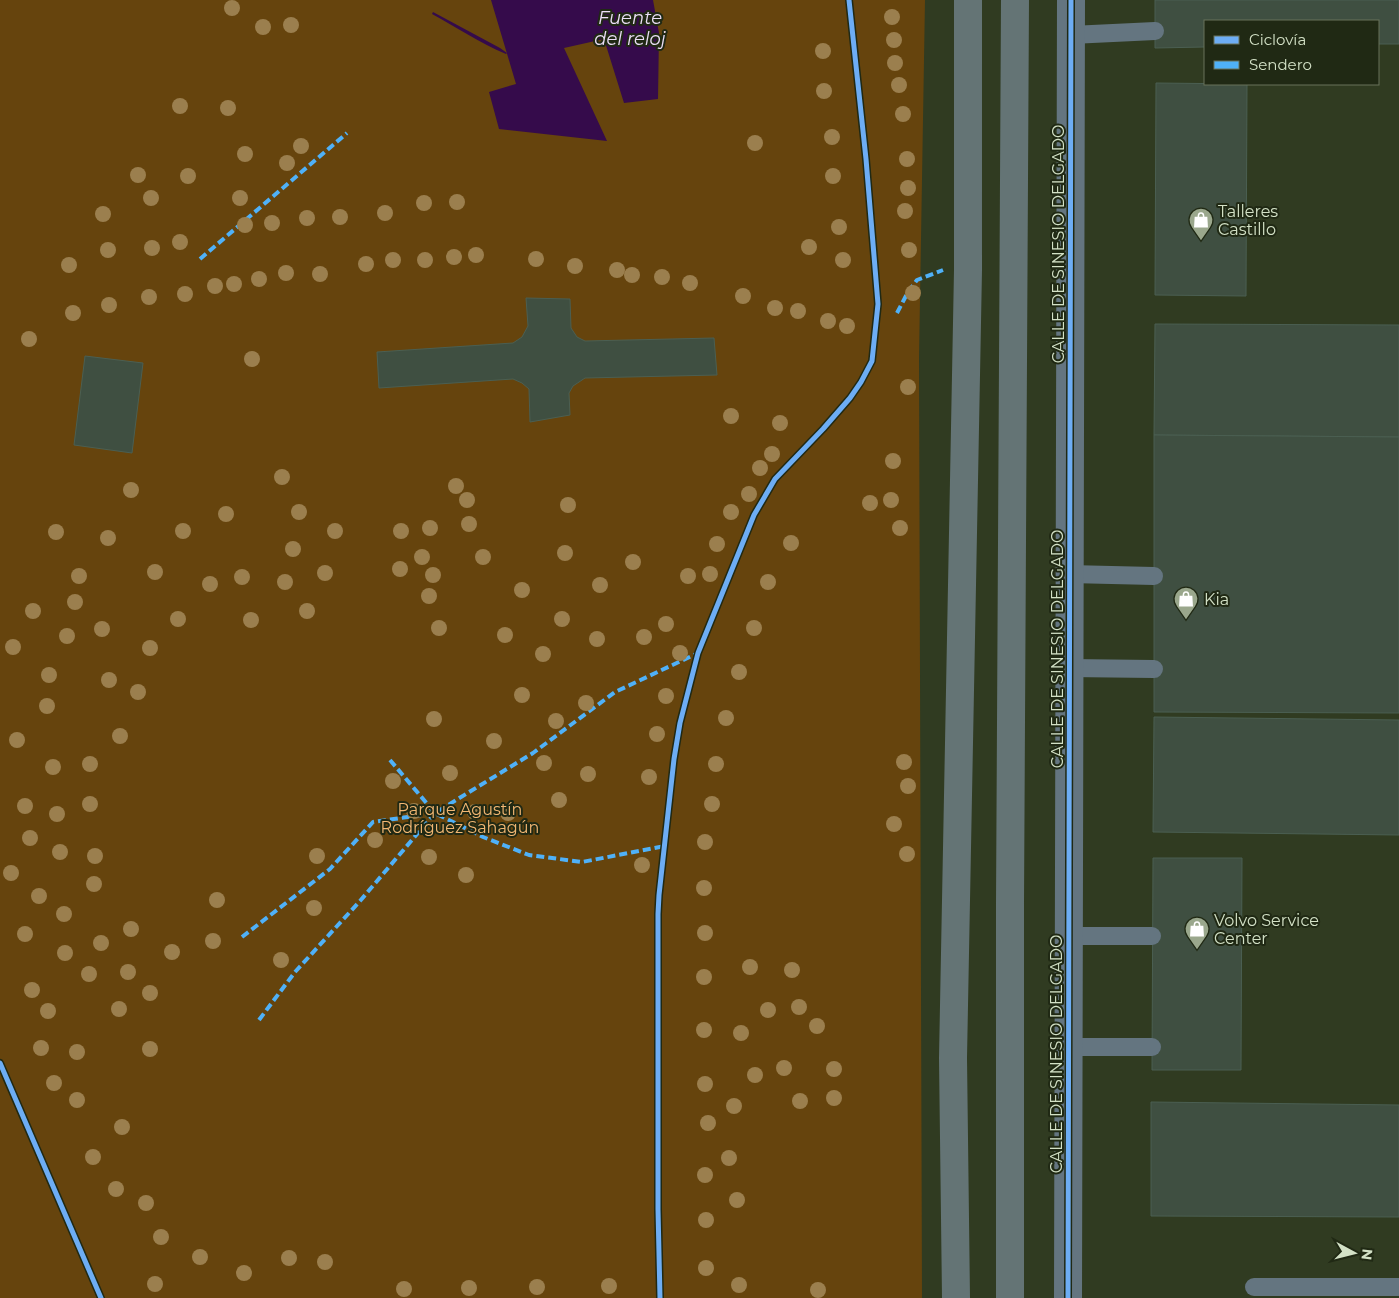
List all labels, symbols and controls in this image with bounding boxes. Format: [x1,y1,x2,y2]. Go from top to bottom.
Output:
water label: Fuente del reloj [594,7,666,50]
legend [1204,20,1379,85]
text: Ciclovía [1249,30,1306,49]
text: Sendero [1249,55,1312,74]
street label: CALLE DE SINESIO DELGADO [1049,125,1068,363]
place label: Talleres Castillo [1218,202,1278,239]
shop icon: Talleres Castillo [1188,207,1214,241]
street label: CALLE DE SINESIO DELGADO [1048,530,1067,768]
shop icon: Kia [1173,586,1199,620]
place label: Kia [1204,590,1229,609]
park label: Parque Agustín Rodríguez Sahagún [381,800,539,837]
place label: Volvo Service Center [1214,911,1319,948]
shop icon: Volvo Service Center [1184,916,1210,950]
street label: CALLE DE SINESIO DELGADO [1047,935,1066,1173]
north arrow [1329,1228,1379,1278]
text: N [1357,1248,1377,1261]

